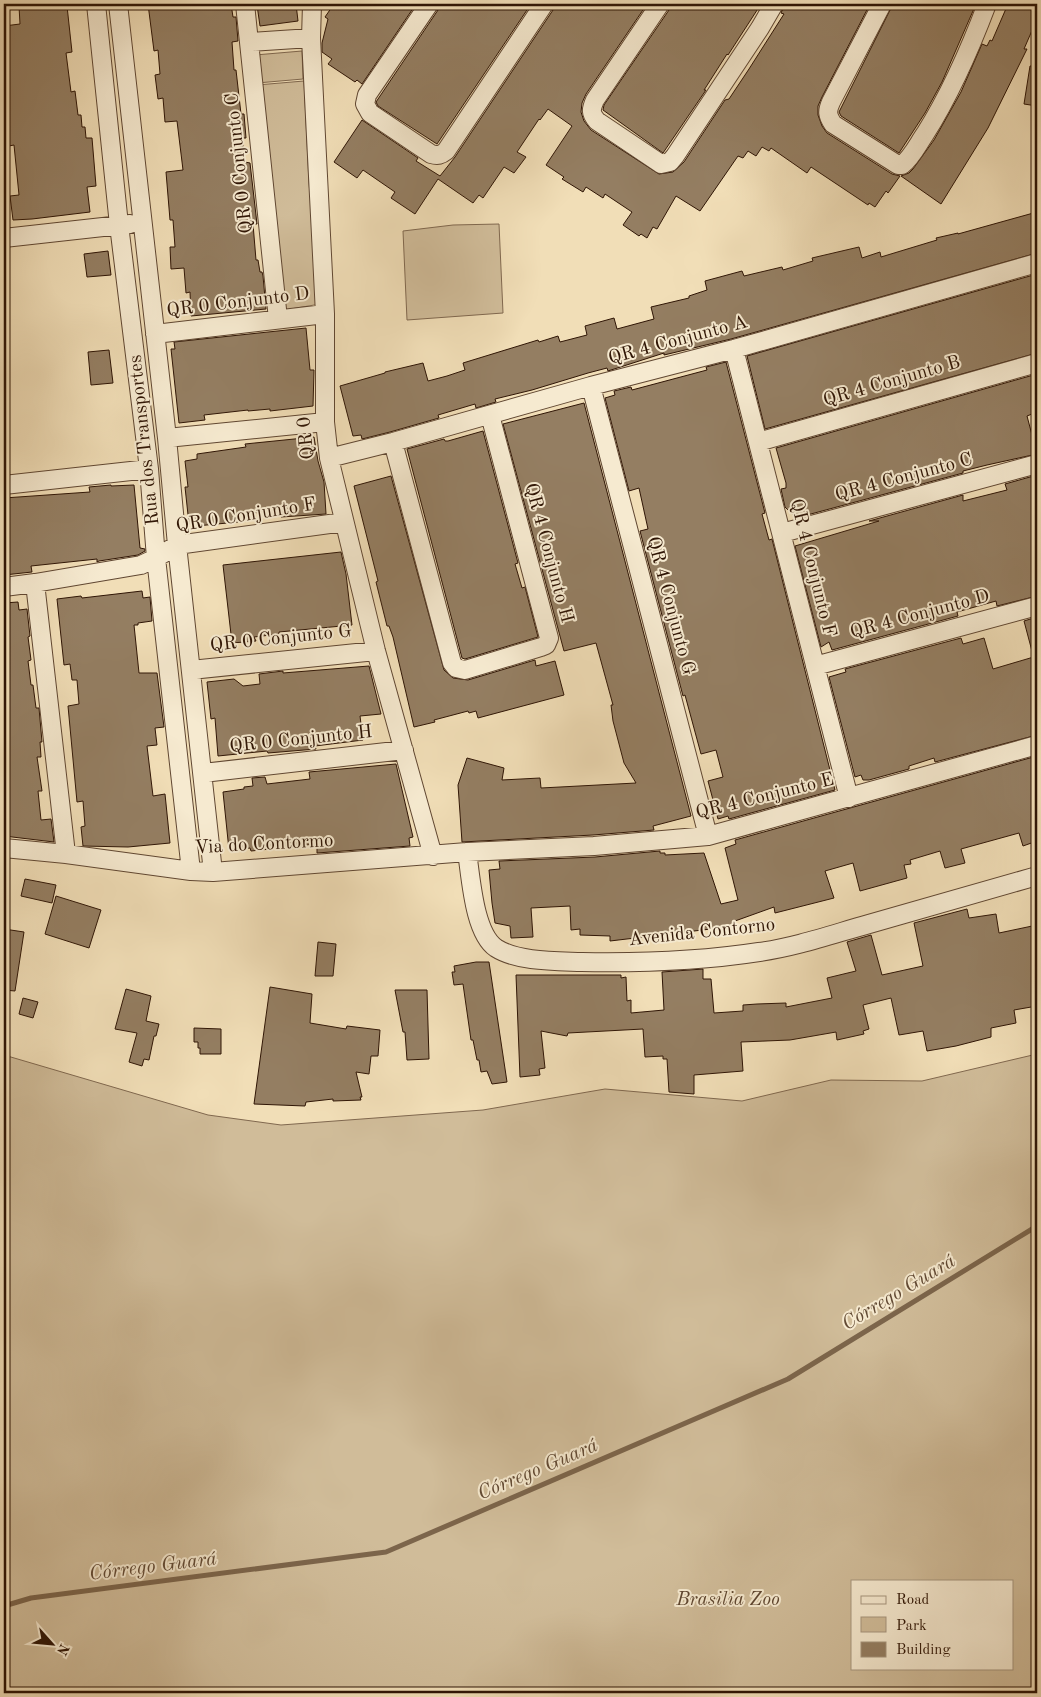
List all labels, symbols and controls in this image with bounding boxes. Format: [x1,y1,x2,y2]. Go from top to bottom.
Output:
street label: QR 0 Conjunto C [223,92,257,234]
street label: QR 0 Conjunto D [166,285,310,321]
street label: QR 4 Conjunto A [606,313,750,369]
street label: QR 4 Conjunto B [821,353,963,411]
street label: Rua dos Transportes [127,354,163,526]
street label: QR 0 [295,416,319,460]
street label: QR 4 Conjunto C [833,451,975,505]
street label: QR 4 Conjunto H [520,481,576,625]
street label: QR 0 Conjunto F [175,496,317,536]
street label: QR 4 Conjunto F [786,497,838,639]
street label: QR 4 Conjunto G [642,535,698,678]
street label: QR 4 Conjunto D [848,587,992,643]
street label: QR 0 Conjunto G [209,622,353,656]
street label: QR 0 Conjunto H [228,723,374,757]
street label: QR 4 Conjunto E [694,771,836,823]
street label: Via do Contormo [194,832,334,858]
street label: Avenida Contorno [628,916,776,950]
water label: Córrego Guará [839,1251,960,1335]
water label: Córrego Guará [475,1436,601,1504]
water label: Córrego Guará [88,1549,218,1585]
legend [851,1580,1014,1670]
park label: Brasilia Zoo [675,1591,780,1610]
text: Road [896,1593,930,1608]
text: Park [896,1619,927,1634]
north arrow [28,1620,78,1670]
text: N [54,1642,71,1658]
text: Building [896,1643,951,1658]

